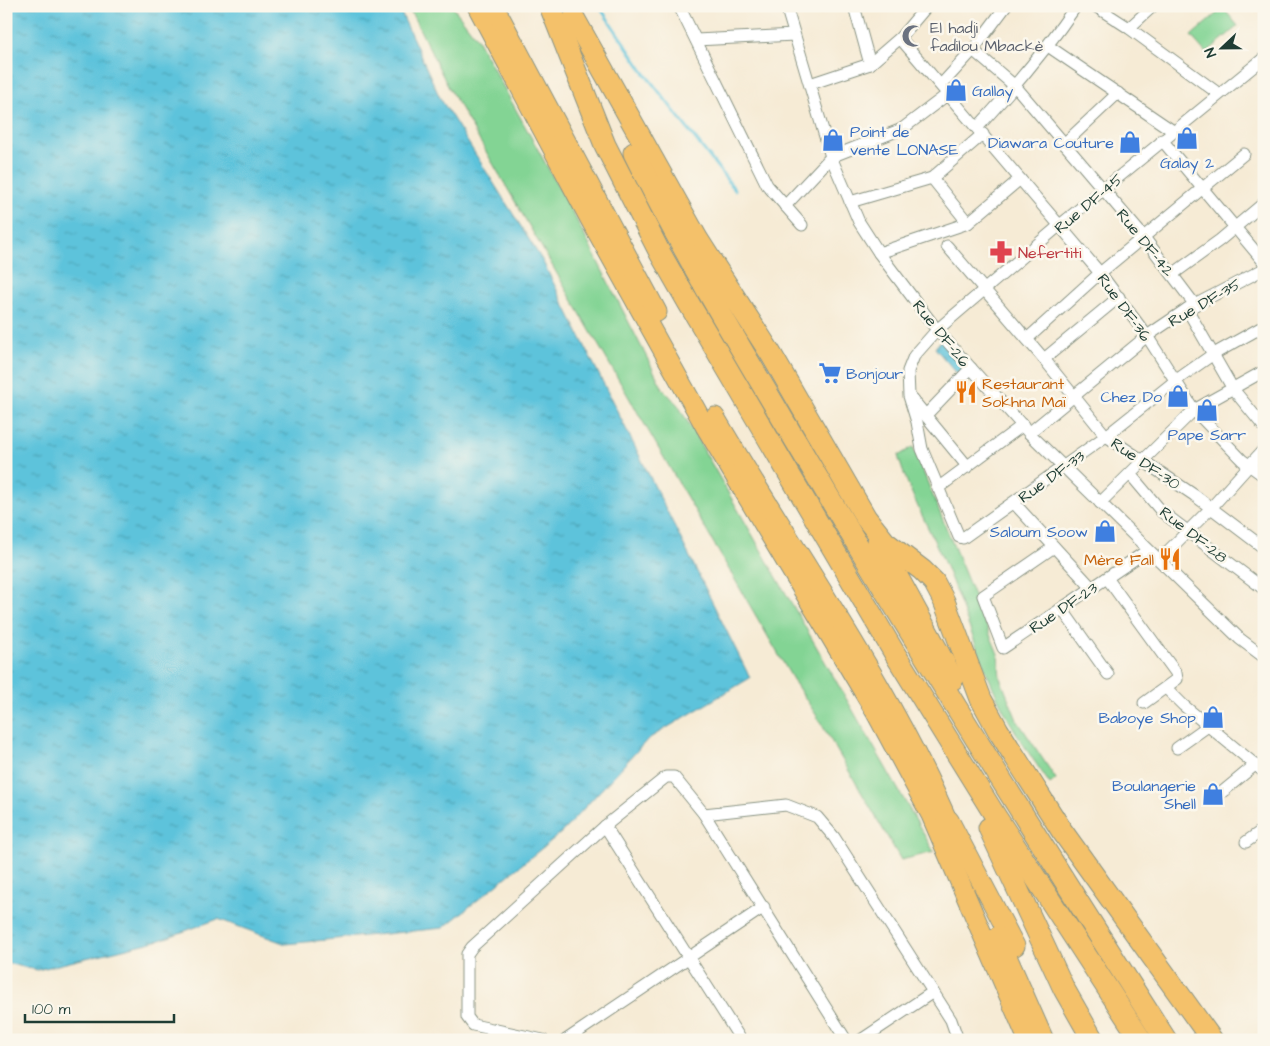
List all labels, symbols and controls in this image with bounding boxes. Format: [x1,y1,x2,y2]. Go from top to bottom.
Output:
place label: El hadji fadilou Mbackè [930,17,1044,57]
north arrow [1198,22,1248,72]
mosque icon: El hadji fadilou Mbackè [900,23,926,49]
text: N [1200,44,1222,60]
shop icon: Gallay [943,77,969,103]
place label: Gallay [972,80,1013,103]
place label: Point de vente LONASE [850,121,959,161]
shop icon: Galay 2 [1174,125,1200,151]
shop icon: Point de vente LONASE [820,127,846,153]
shop icon: Diawara Couture [1117,129,1143,155]
place label: Diawara Couture [988,132,1114,154]
place label: Galay 2 [1160,152,1214,175]
street label: Rue DF-45 [1050,168,1128,239]
street label: Rue DF-42 [1111,204,1179,281]
pharmacy icon: Nefertiti [988,239,1014,265]
place label: Nefertiti [1018,242,1082,264]
street label: Rue DF-36 [1092,269,1156,346]
street label: Rue DF-35 [1164,273,1245,333]
street label: Rue DF-26 [907,296,975,372]
supermarket icon: Bonjour [817,360,843,386]
place label: Bonjour [846,363,903,385]
place label: Restaurant Sokhna Maï [982,373,1067,413]
restaurant icon: Restaurant Sokhna Maï [953,379,979,405]
shop icon: Chez Do [1165,383,1191,409]
place label: Chez Do [1100,386,1162,408]
shop icon: Pape Sarr [1194,397,1220,423]
place label: Pape Sarr [1168,424,1246,446]
street label: Rue DF-30 [1106,433,1184,495]
street label: Rue DF-33 [1014,445,1089,508]
street label: Rue DF-28 [1155,501,1232,568]
shop icon: Saloum Soow [1092,518,1118,544]
place label: Saloum Soow [990,521,1088,543]
restaurant icon: Mère Fall [1157,546,1183,572]
place label: Mère Fall [1084,549,1154,571]
street label: Rue DF-23 [1025,577,1102,639]
shop icon: Baboye Shop [1200,704,1226,730]
place label: Baboye Shop [1099,707,1196,730]
place label: Boulangerie Shell [1112,775,1196,815]
shop icon: Boulangerie Shell [1200,781,1226,807]
scale bar [25,991,174,1023]
text: 100 m [32,999,71,1020]

